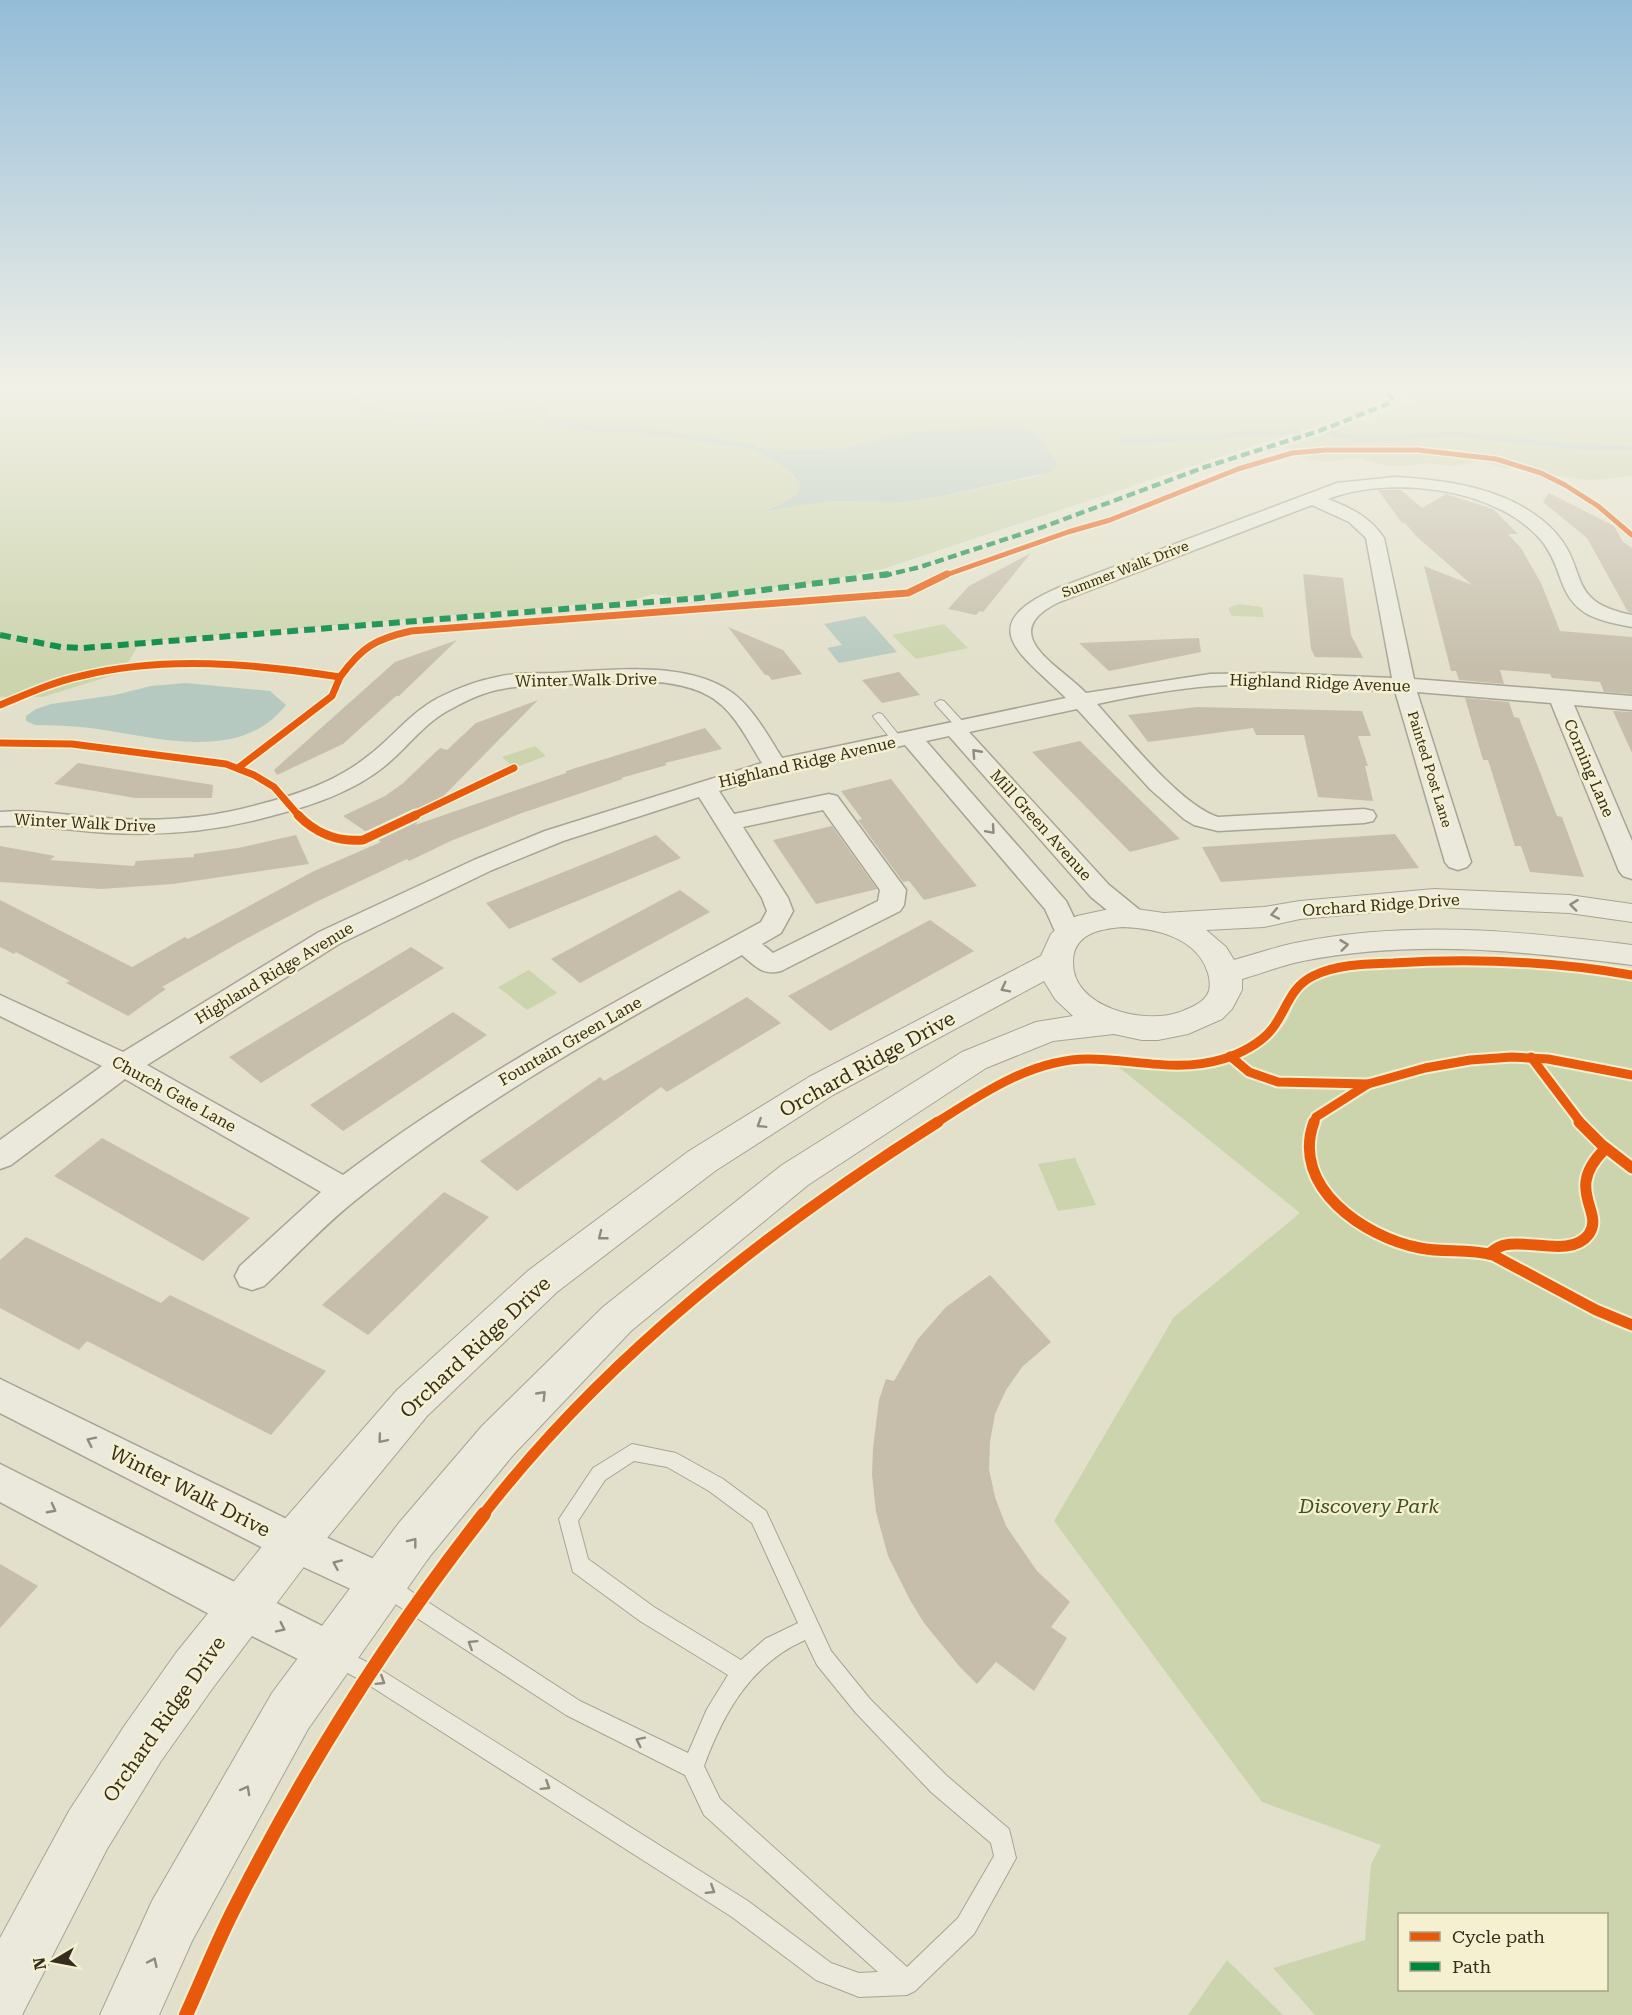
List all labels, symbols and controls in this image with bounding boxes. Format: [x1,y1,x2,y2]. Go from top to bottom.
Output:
street label: Summer Walk Drive [1059,537,1191,601]
street label: Winter Walk Drive [515,669,657,691]
street label: Highland Ridge Avenue [1229,670,1411,696]
street label: Painted Post Lane [1405,709,1455,829]
street label: Corning Lane [1560,716,1618,820]
street label: Highland Ridge Avenue [717,732,898,792]
one-way arrow [972,750,983,760]
street label: Mill Green Avenue [986,766,1096,885]
street label: Winter Walk Drive [14,810,157,836]
one-way arrow [984,823,995,834]
street label: Orchard Ridge Drive [1302,890,1460,920]
one-way arrow [1569,899,1579,912]
one-way arrow [1271,908,1280,920]
street label: Highland Ridge Avenue [191,918,357,1028]
one-way arrow [1340,939,1349,952]
one-way arrow [1000,980,1011,992]
street label: Fountain Green Lane [495,992,645,1090]
street label: Orchard Ridge Drive [775,1006,959,1122]
street label: Church Gate Lane [109,1052,240,1136]
one-way arrow [757,1116,767,1128]
one-way arrow [597,1228,608,1239]
street label: Orchard Ridge Drive [395,1271,555,1423]
one-way arrow [534,1392,545,1403]
one-way arrow [379,1432,390,1443]
one-way arrow [86,1436,97,1448]
street label: Winter Walk Drive [105,1440,275,1542]
park label: Discovery Park [1298,1494,1439,1518]
one-way arrow [46,1502,56,1513]
one-way arrow [405,1537,416,1548]
one-way arrow [332,1559,343,1571]
one-way arrow [274,1621,285,1632]
street label: Orchard Ridge Drive [98,1631,230,1807]
one-way arrow [468,1639,478,1651]
one-way arrow [375,1674,386,1685]
one-way arrow [636,1737,647,1749]
one-way arrow [540,1778,550,1790]
one-way arrow [239,1786,250,1796]
one-way arrow [704,1883,715,1894]
legend [1398,1913,1608,1991]
text: Cycle path [1452,1926,1545,1947]
north arrow [24,1931,84,1991]
text: N [29,1956,50,1971]
text: Path [1452,1956,1491,1977]
one-way arrow [146,1957,158,1968]

